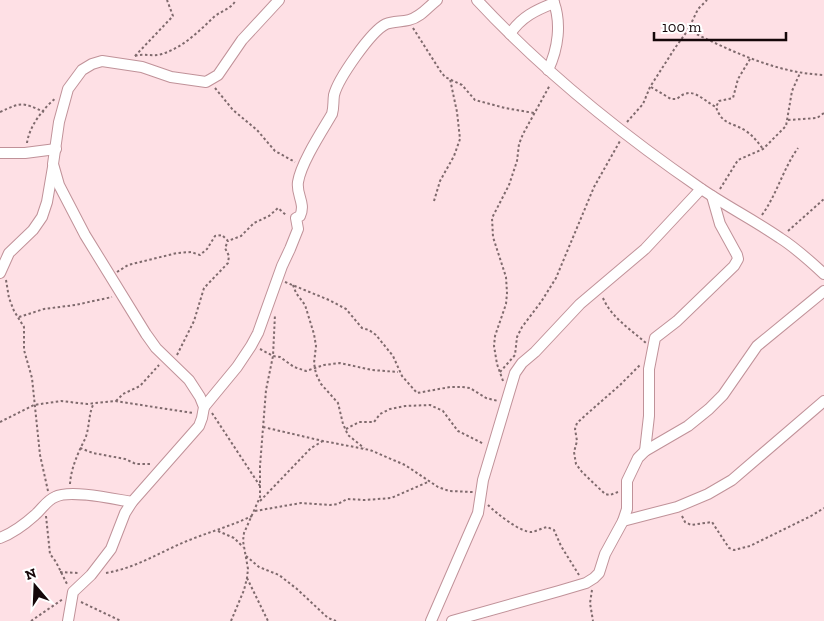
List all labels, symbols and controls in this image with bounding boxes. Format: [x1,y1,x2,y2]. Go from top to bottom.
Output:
scale bar [654,10,786,42]
text: 100 m [662,18,701,36]
north arrow [10,561,60,611]
text: N [23,564,39,584]

